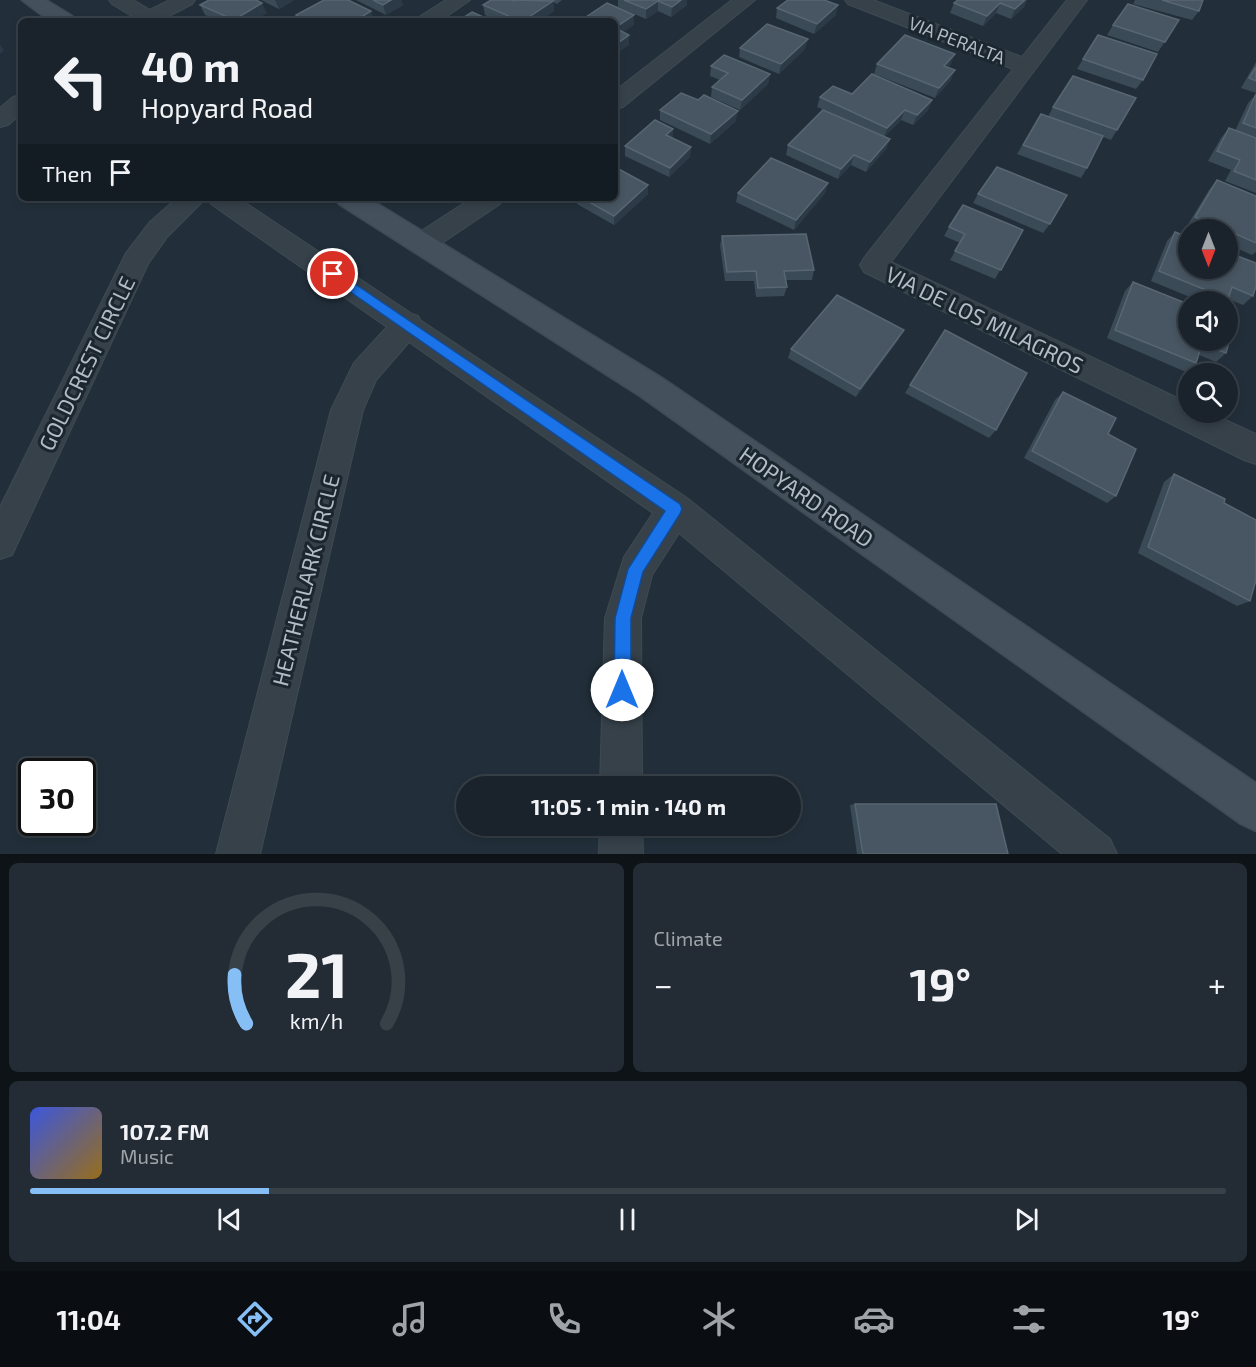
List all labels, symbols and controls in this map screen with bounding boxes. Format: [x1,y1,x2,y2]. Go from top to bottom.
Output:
street label: VIA PERALTA [906,12,1009,69]
text: 40 m [141,40,240,90]
icon: left [42,42,120,120]
text: Hopyard Road [141,91,313,123]
icon: arrive [104,156,137,189]
text: Then [42,160,92,186]
north arrow [1178,219,1238,279]
map controls [1178,219,1238,423]
pin [307,248,358,299]
icon: arrive [316,257,349,290]
street label: VIA DE LOS MILAGROS [882,260,1088,378]
street label: GOLDCREST CIRCLE [33,272,139,454]
button: sound [1178,291,1238,351]
button: search [1178,363,1238,423]
street label: HOPYARD ROAD [735,440,879,552]
street label: HEATHERLARK CIRCLE [266,472,344,688]
position arrow [590,658,654,722]
speed limit sign: 30 [18,758,96,836]
text: 11:05 · 1 min · 140 m [531,793,726,819]
text: Climate [654,926,723,950]
text: 21 [285,936,348,1011]
text: 19° [910,956,971,1010]
text: − [654,964,673,1004]
text: + [1208,964,1226,1004]
text: km/h [290,1009,343,1034]
text: 107.2 FM [120,1118,209,1144]
text: Music [120,1144,174,1168]
icon: previous [213,1203,246,1236]
icon: pause [611,1203,644,1236]
icon: next [1010,1203,1043,1236]
icon: directions [234,1298,276,1340]
icon: music [389,1298,431,1340]
icon: phone [543,1298,585,1340]
icon: climate [698,1298,740,1340]
icon: car [853,1298,895,1340]
icon: filters [1008,1298,1050,1340]
text: 11:04 [56,1303,121,1335]
text: 19° [1163,1303,1200,1335]

